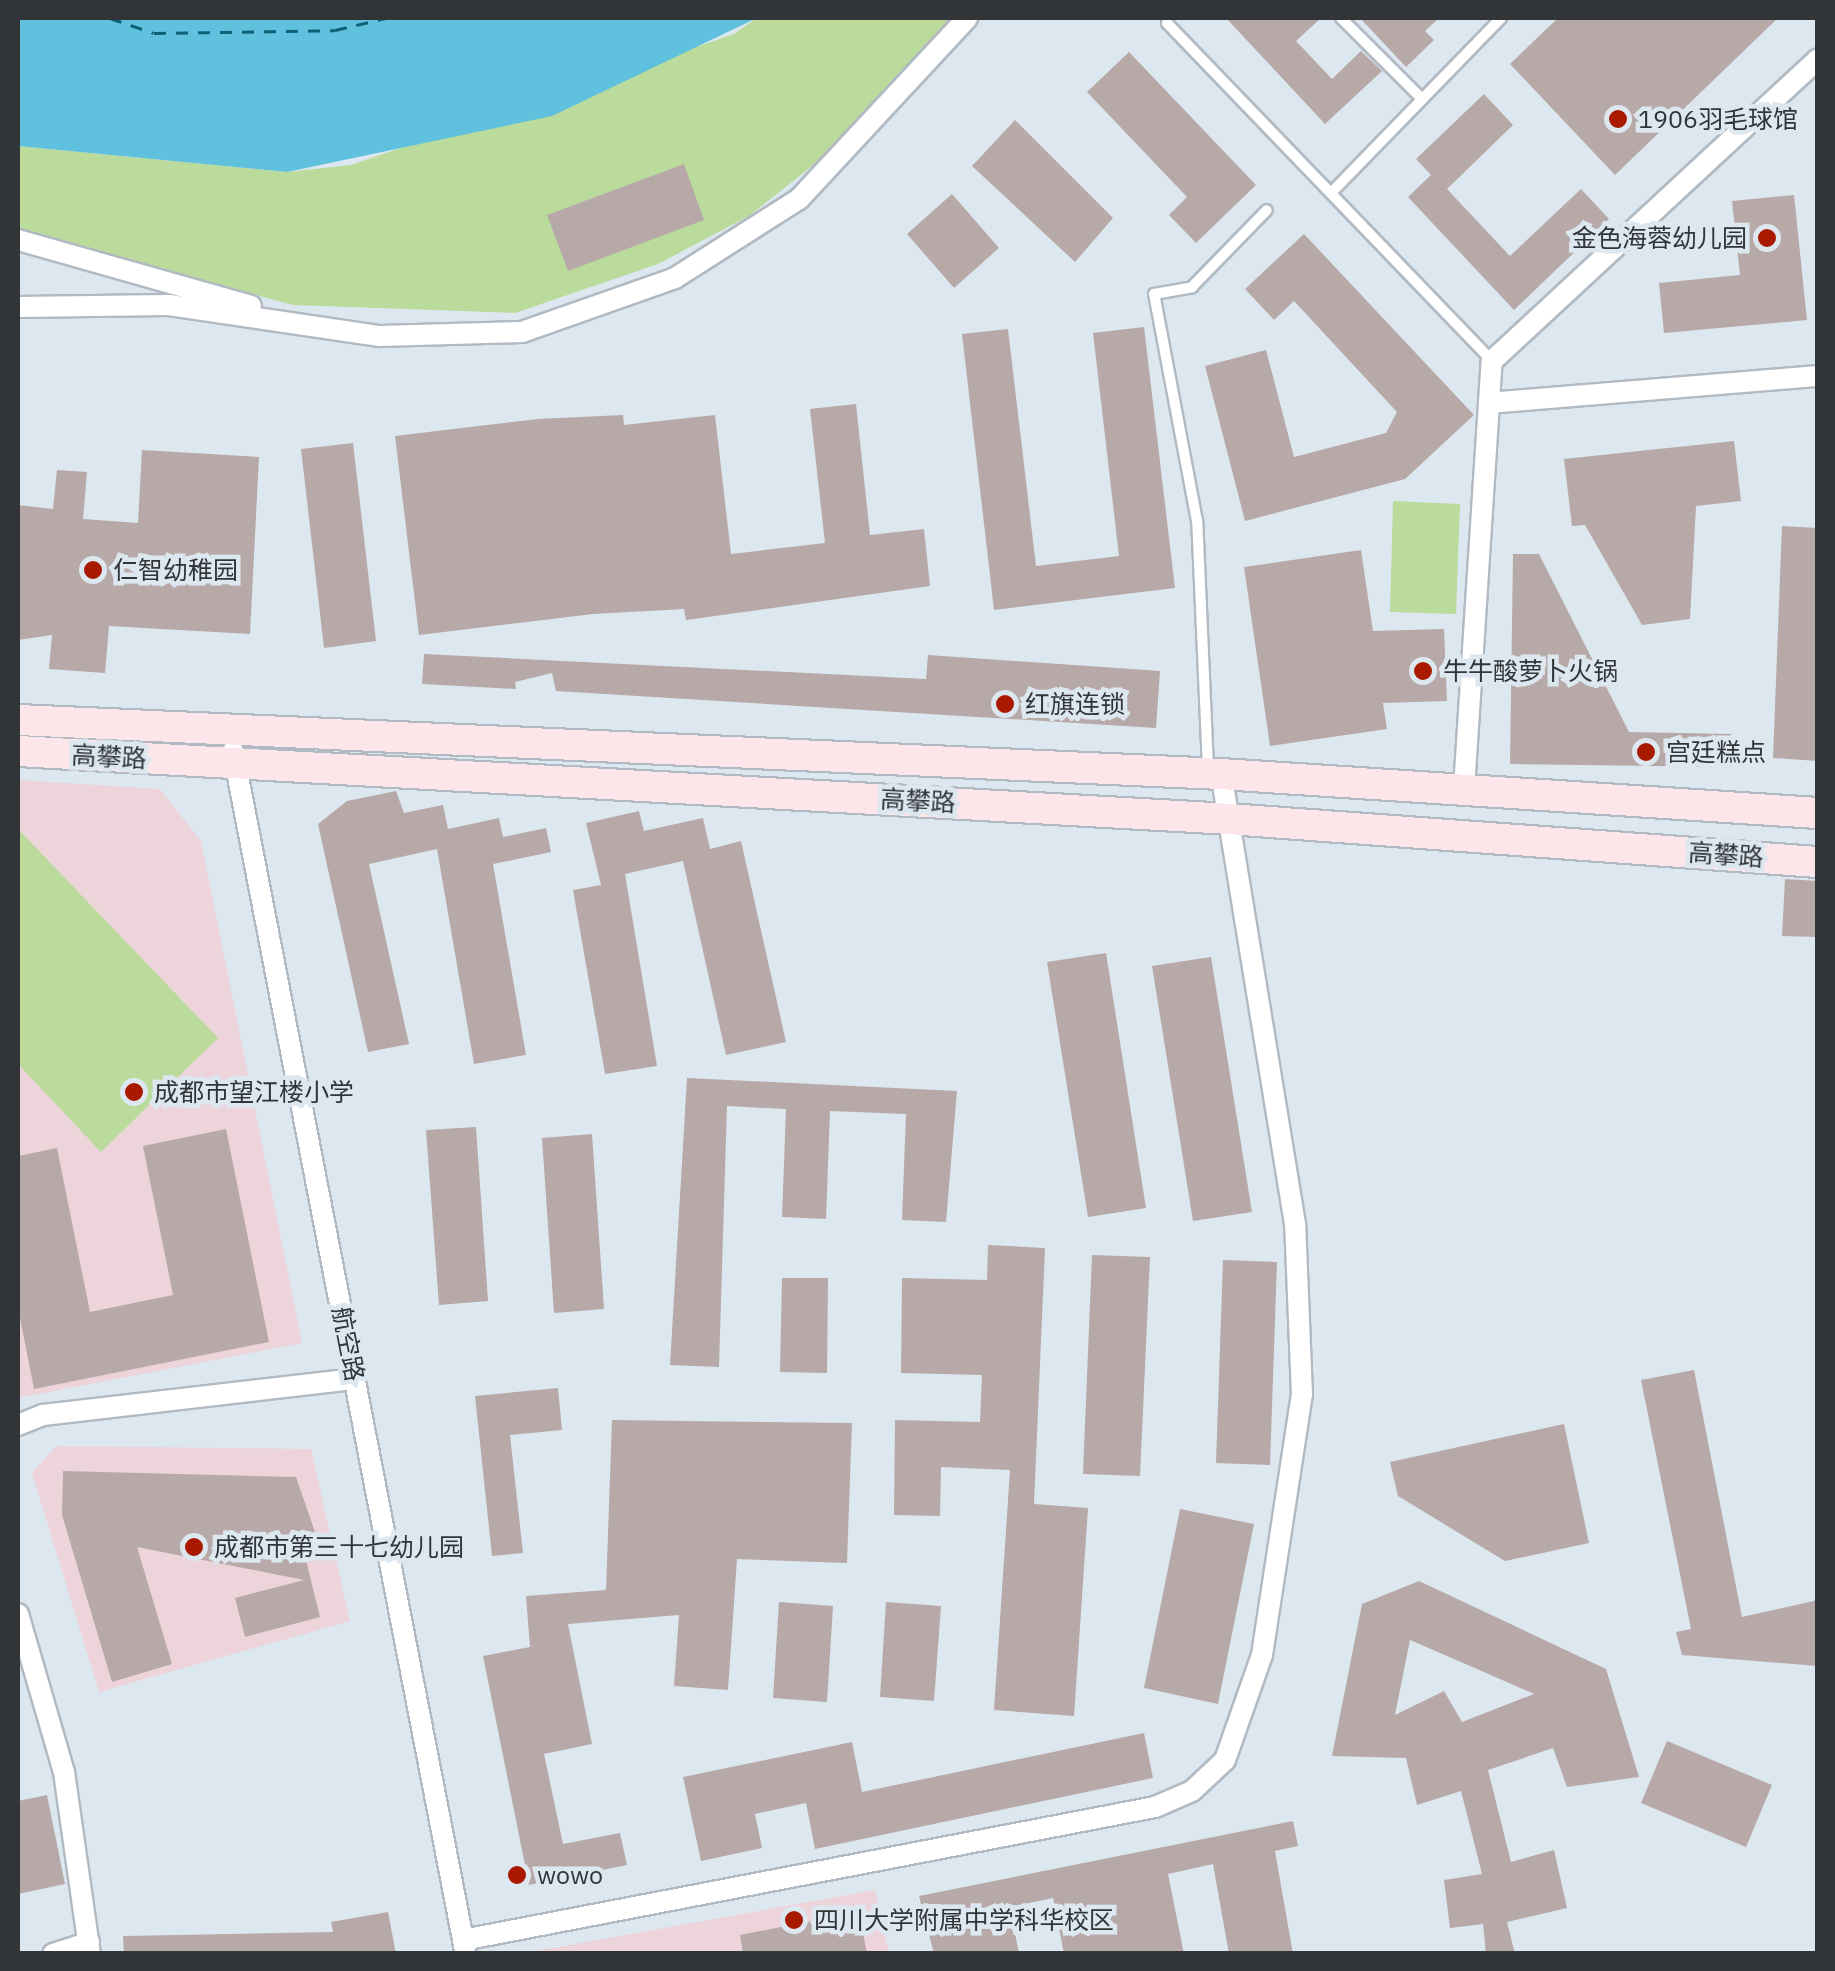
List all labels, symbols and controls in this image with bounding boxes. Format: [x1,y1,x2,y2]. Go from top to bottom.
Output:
place label: 1906羽毛球馆 [1638,104,1798,134]
marker: 1906羽毛球馆 [1607,108,1629,130]
place label: 金色海蓉幼儿园 [1572,223,1747,253]
marker: 金色海蓉幼儿园 [1756,227,1778,249]
place label: 仁智幼稚园 [113,555,238,585]
marker: 仁智幼稚园 [82,559,104,581]
place label: 牛牛酸萝卜火锅 [1443,656,1618,686]
marker: 牛牛酸萝卜火锅 [1412,660,1434,682]
place label: 红旗连锁 [1025,689,1125,719]
marker: 红旗连锁 [994,693,1016,715]
place label: 宫廷糕点 [1666,737,1766,767]
street label: 高攀路 [71,740,147,774]
marker: 宫廷糕点 [1635,741,1657,763]
street label: 高攀路 [880,784,956,818]
street label: 高攀路 [1688,837,1764,873]
place label: 成都市望江楼小学 [154,1077,354,1107]
marker: 成都市望江楼小学 [123,1081,145,1103]
street label: 航空路 [326,1304,370,1384]
place label: 成都市第三十七幼儿园 [214,1532,464,1562]
marker: 成都市第三十七幼儿园 [183,1536,205,1558]
place label: wowo [537,1860,603,1890]
marker: wowo [506,1864,528,1886]
place label: 四川大学附属中学科华校区 [814,1905,1114,1935]
marker: 四川大学附属中学科华校区 [783,1909,805,1931]

